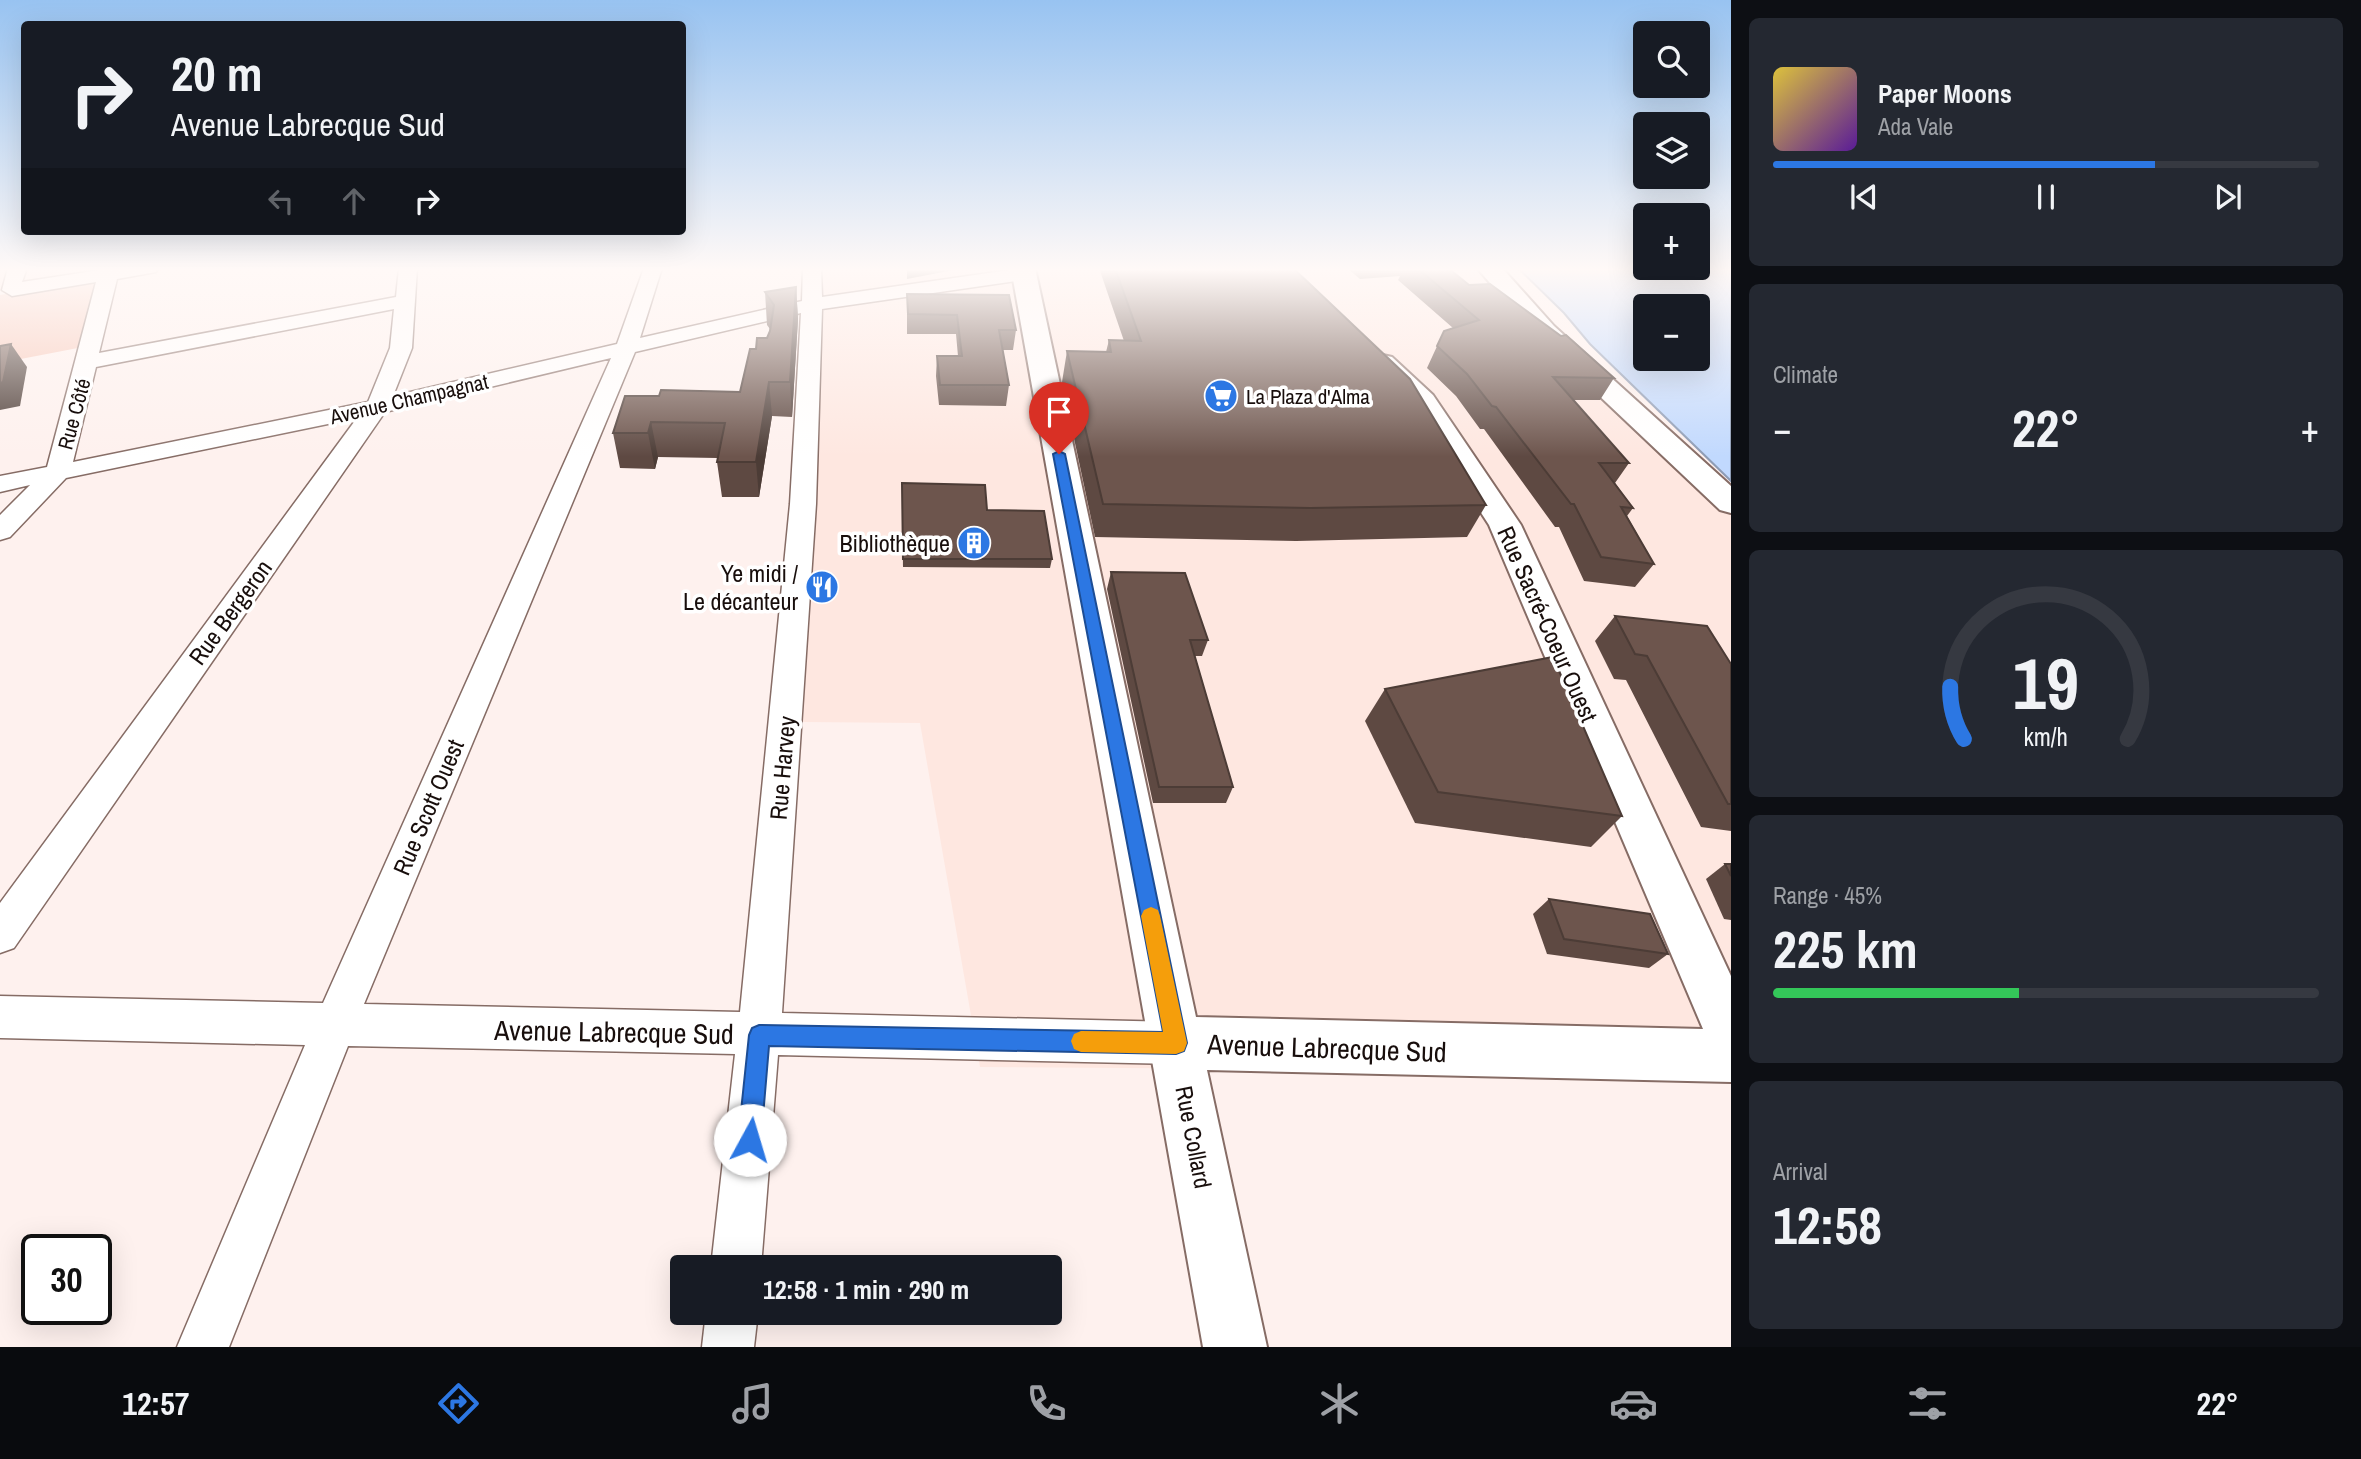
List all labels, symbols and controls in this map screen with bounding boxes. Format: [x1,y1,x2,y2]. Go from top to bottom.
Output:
map controls [1633,21,1710,371]
button: search [1633,21,1710,98]
text: 20 m [171,40,263,106]
icon: right [56,49,147,140]
text: Paper Moons [1878,76,2012,111]
text: Avenue Labrecque Sud [171,103,445,146]
text: Ada Vale [1878,111,1953,142]
button: layers [1633,112,1710,189]
icon: previous [1845,178,1883,216]
icon: pause [2027,178,2065,216]
icon: next [2209,178,2247,216]
icon: left [262,182,300,220]
icon: ahead [335,182,373,220]
icon: right [408,182,446,220]
button: + [1633,203,1710,280]
button: − [1633,294,1710,371]
text: Climate [1773,359,1838,390]
street label: Avenue Champagnat [326,367,491,432]
street label: Rue Côté [51,375,97,453]
supermarket icon: La Plaza d'Alma [1202,377,1240,415]
pin [1029,382,1089,454]
place label: La Plaza d'Alma [1246,382,1370,411]
icon: arrive [1040,393,1078,431]
text: 22° [2012,393,2080,463]
text: − [1773,403,1791,454]
text: + [2301,403,2319,454]
street label: Rue Sacré-Coeur Ouest [1490,521,1606,727]
building icon: Bibliothèque [955,524,993,562]
place label: Bibliothèque [839,527,950,559]
street label: Rue Bergeron [181,553,279,671]
place label: Ye midi / Le décanteur [683,557,799,617]
restaurant icon: Ye midi / Le décanteur [803,568,841,606]
text: 19 [2013,635,2079,733]
street label: Rue Harvey [762,715,802,821]
text: km/h [2024,720,2068,754]
street label: Rue Scott Ouest [385,734,471,880]
text: Range · 45% [1773,880,1882,911]
text: 225 km [1773,914,1918,984]
street label: Avenue Labrecque Sud [493,1011,734,1053]
street label: Avenue Labrecque Sud [1206,1025,1447,1071]
street label: Rue Collard [1168,1083,1220,1191]
position arrow [713,1103,787,1177]
text: Arrival [1773,1156,1828,1187]
text: 12:58 [1773,1190,1882,1260]
speed limit sign: 30 [21,1234,112,1325]
text: 12:58 · 1 min · 290 m [763,1272,969,1307]
icon: directions [434,1379,483,1428]
icon: music [728,1379,777,1428]
icon: phone [1022,1379,1071,1428]
icon: climate [1315,1379,1364,1428]
icon: car [1609,1379,1658,1428]
icon: filters [1903,1379,1952,1428]
text: 12:57 [122,1382,189,1425]
text: 22° [2197,1382,2239,1425]

